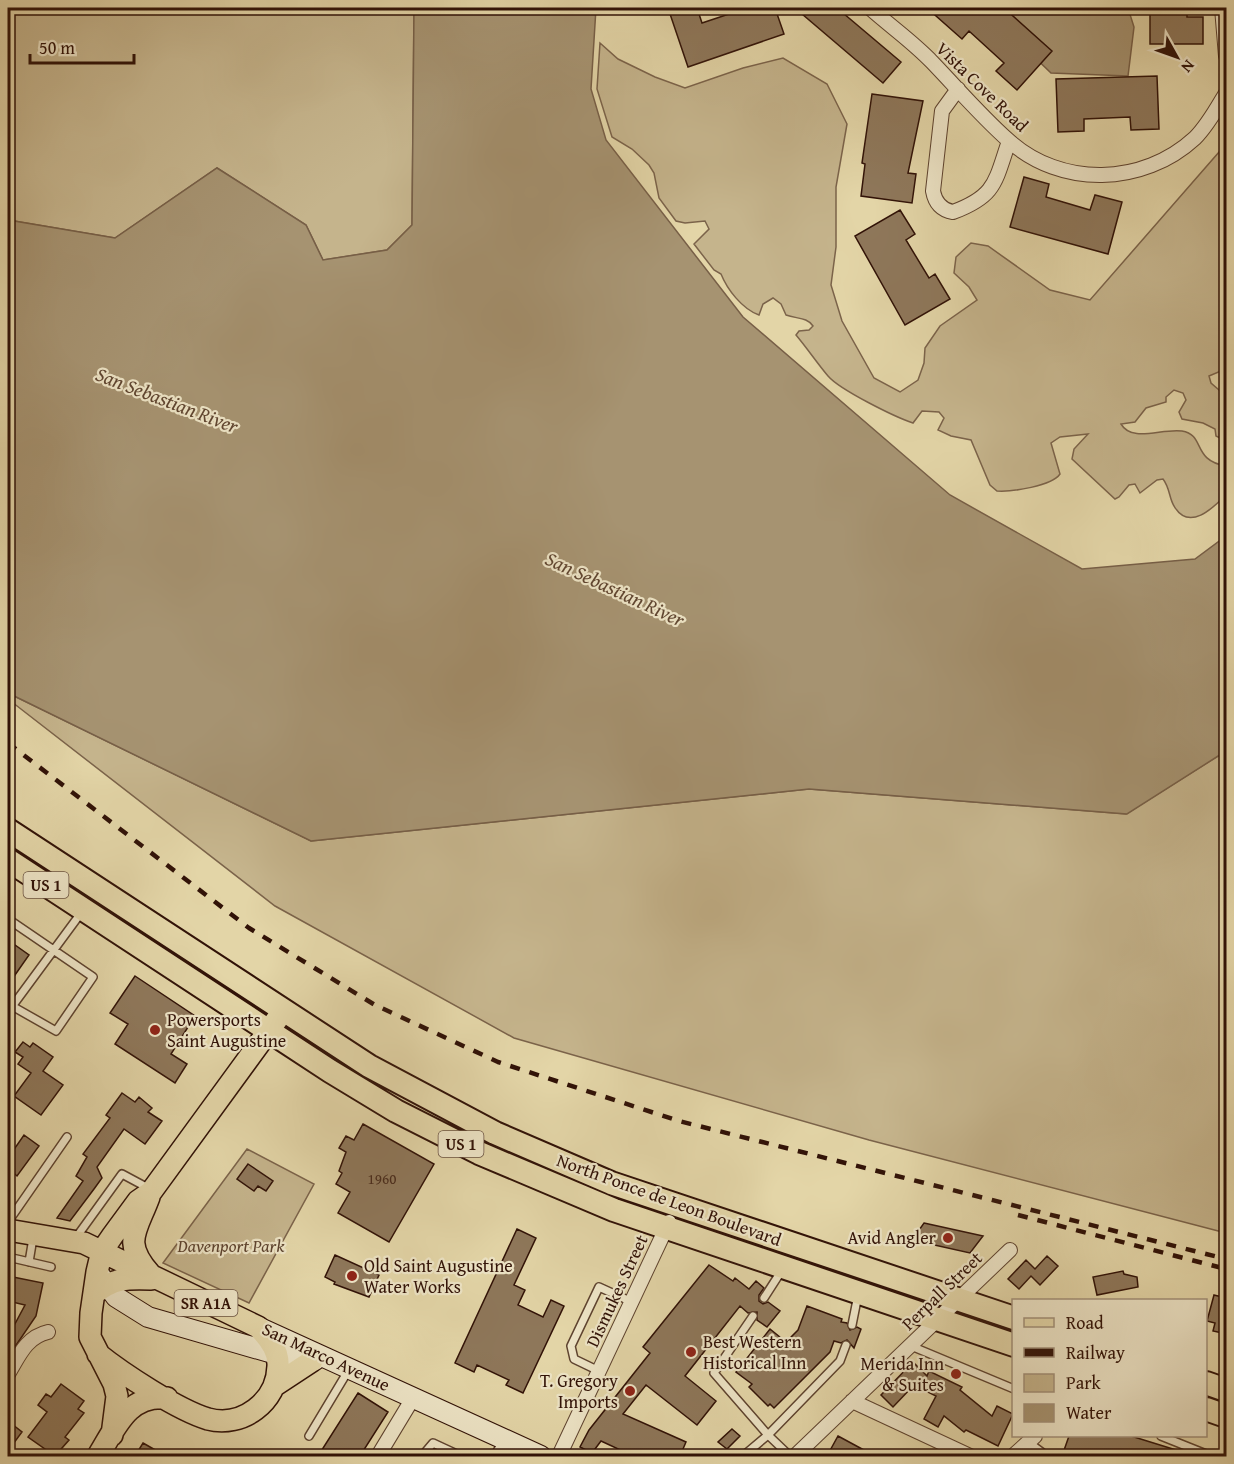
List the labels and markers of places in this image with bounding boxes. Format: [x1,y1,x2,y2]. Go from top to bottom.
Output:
place label: Powersports Saint Augustine [167,1006,286,1054]
marker: Powersports Saint Augustine [148,1023,162,1037]
place label: Avid Angler [847,1224,937,1251]
marker: Avid Angler [941,1231,955,1245]
place label: Old Saint Augustine Water Works [364,1252,513,1300]
marker: Old Saint Augustine Water Works [345,1269,359,1283]
place label: Best Western Historical Inn [703,1328,806,1376]
marker: Best Western Historical Inn [684,1345,698,1359]
place label: Merida Inn & Suites [860,1350,944,1398]
place label: T. Gregory Imports [540,1367,618,1415]
marker: Merida Inn & Suites [949,1367,963,1381]
marker: T. Gregory Imports [623,1384,637,1398]

